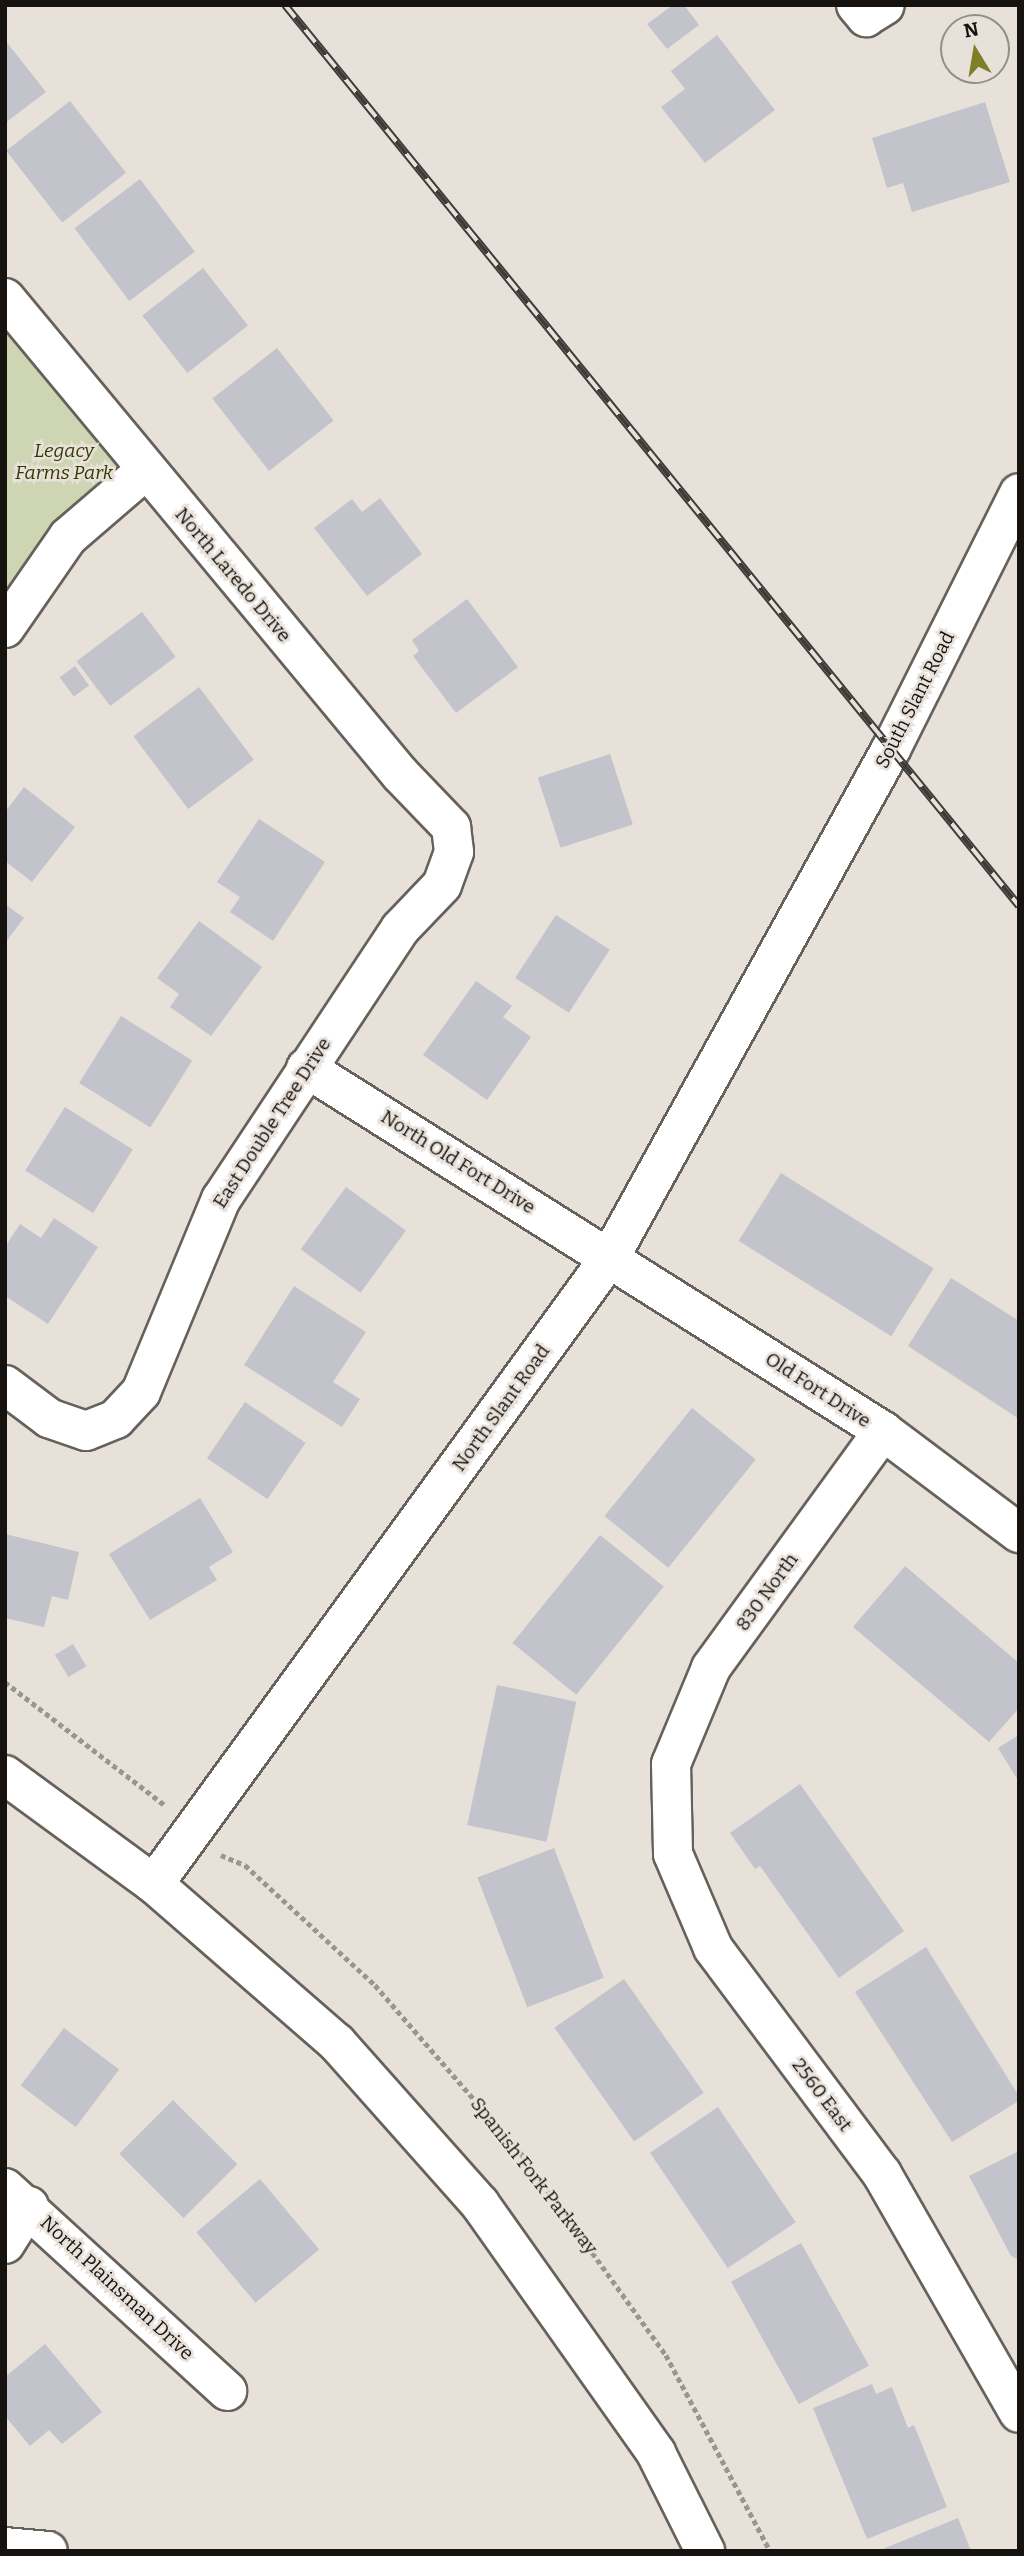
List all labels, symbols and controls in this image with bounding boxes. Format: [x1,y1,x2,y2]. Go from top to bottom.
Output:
north arrow [940,14,1010,84]
text: N [962,17,981,43]
park label: Legacy Farms Park [15,440,113,484]
street label: North Laredo Drive [170,503,296,647]
street label: South Slant Road [871,628,959,772]
street label: East Double Tree Drive [208,1034,336,1212]
street label: North Old Fort Drive [377,1105,539,1219]
street label: North Slant Road [447,1340,555,1476]
street label: Old Fort Drive [761,1347,875,1433]
street label: 830 North [731,1549,803,1635]
street label: 2560 East [787,2054,857,2136]
street label: Spanish Fork Parkway [466,2093,602,2259]
street label: North Plainsman Drive [36,2211,198,2365]

